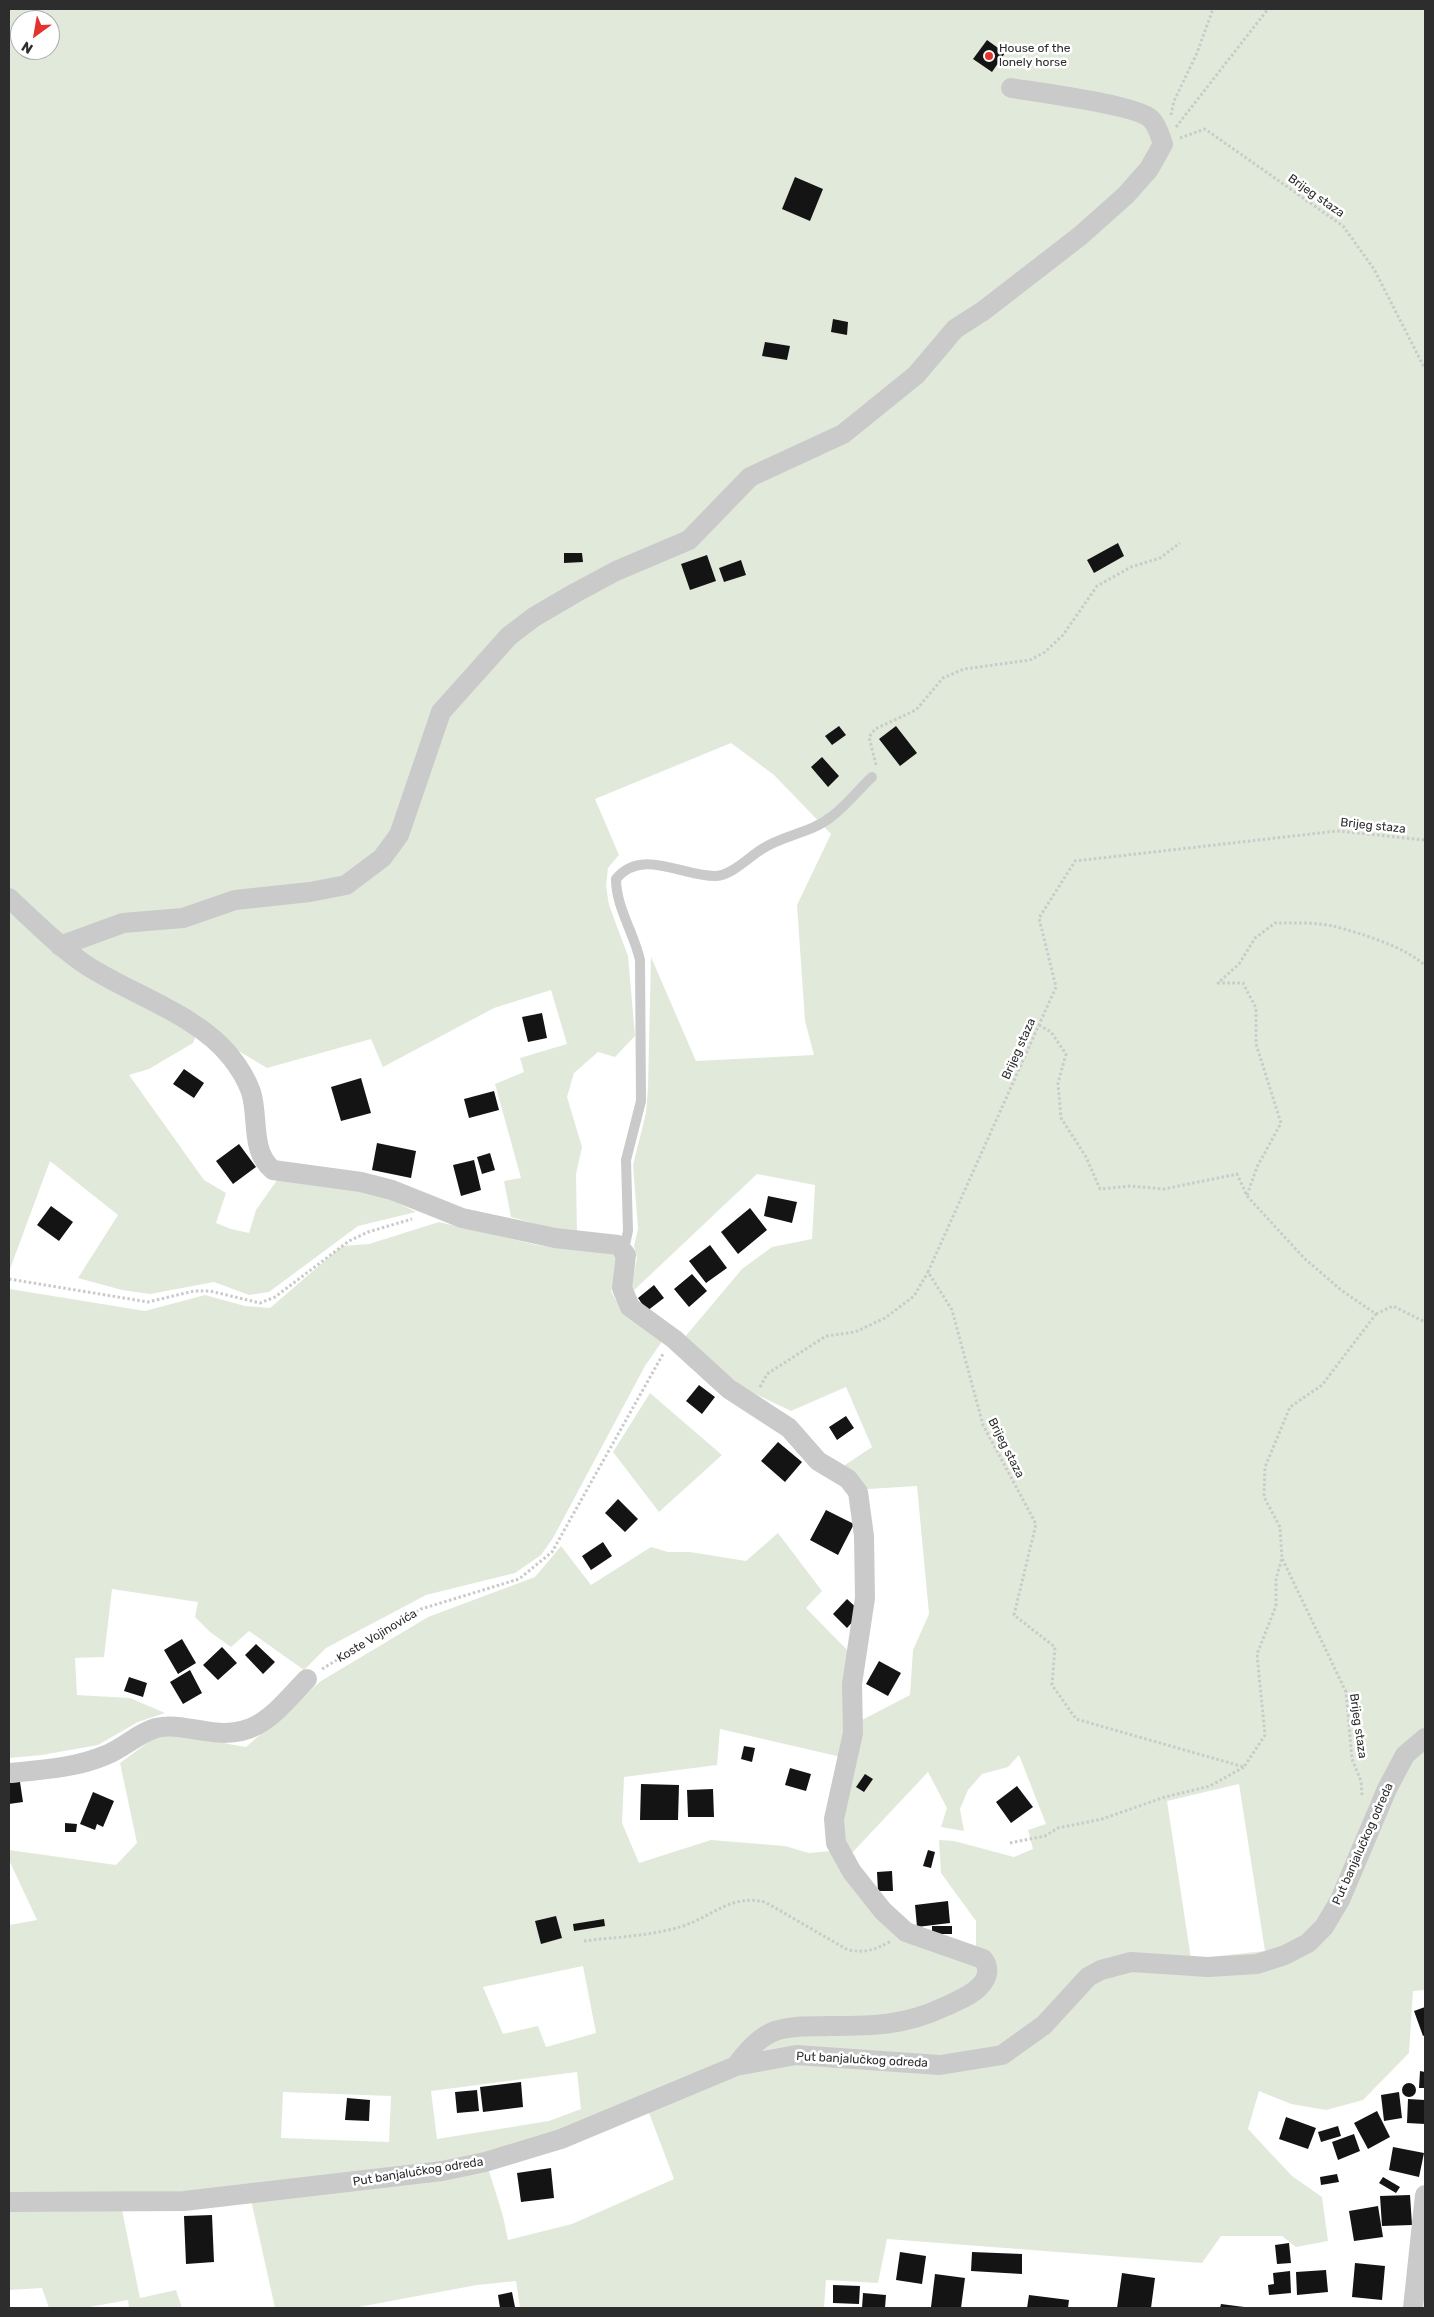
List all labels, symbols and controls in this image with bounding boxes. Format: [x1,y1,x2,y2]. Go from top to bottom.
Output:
north arrow [10,10,60,60]
text: N [19,37,36,57]
place label: House of the lonely horse [999,42,1071,70]
marker: House of the lonely horse [983,50,995,62]
street label: Brijeg staza [1285,171,1347,221]
street label: Brijeg staza [1340,815,1406,837]
street label: Brijeg staza [999,1016,1039,1082]
street label: Brijeg staza [985,1416,1027,1480]
street label: Koste Vojinovića [334,1606,420,1666]
street label: Brijeg staza [1346,1693,1370,1759]
street label: Put banjalučkog odreda [1330,1781,1396,1907]
street label: Put banjalučkog odreda [796,2049,928,2071]
street label: Put banjalučkog odreda [352,2155,484,2189]

